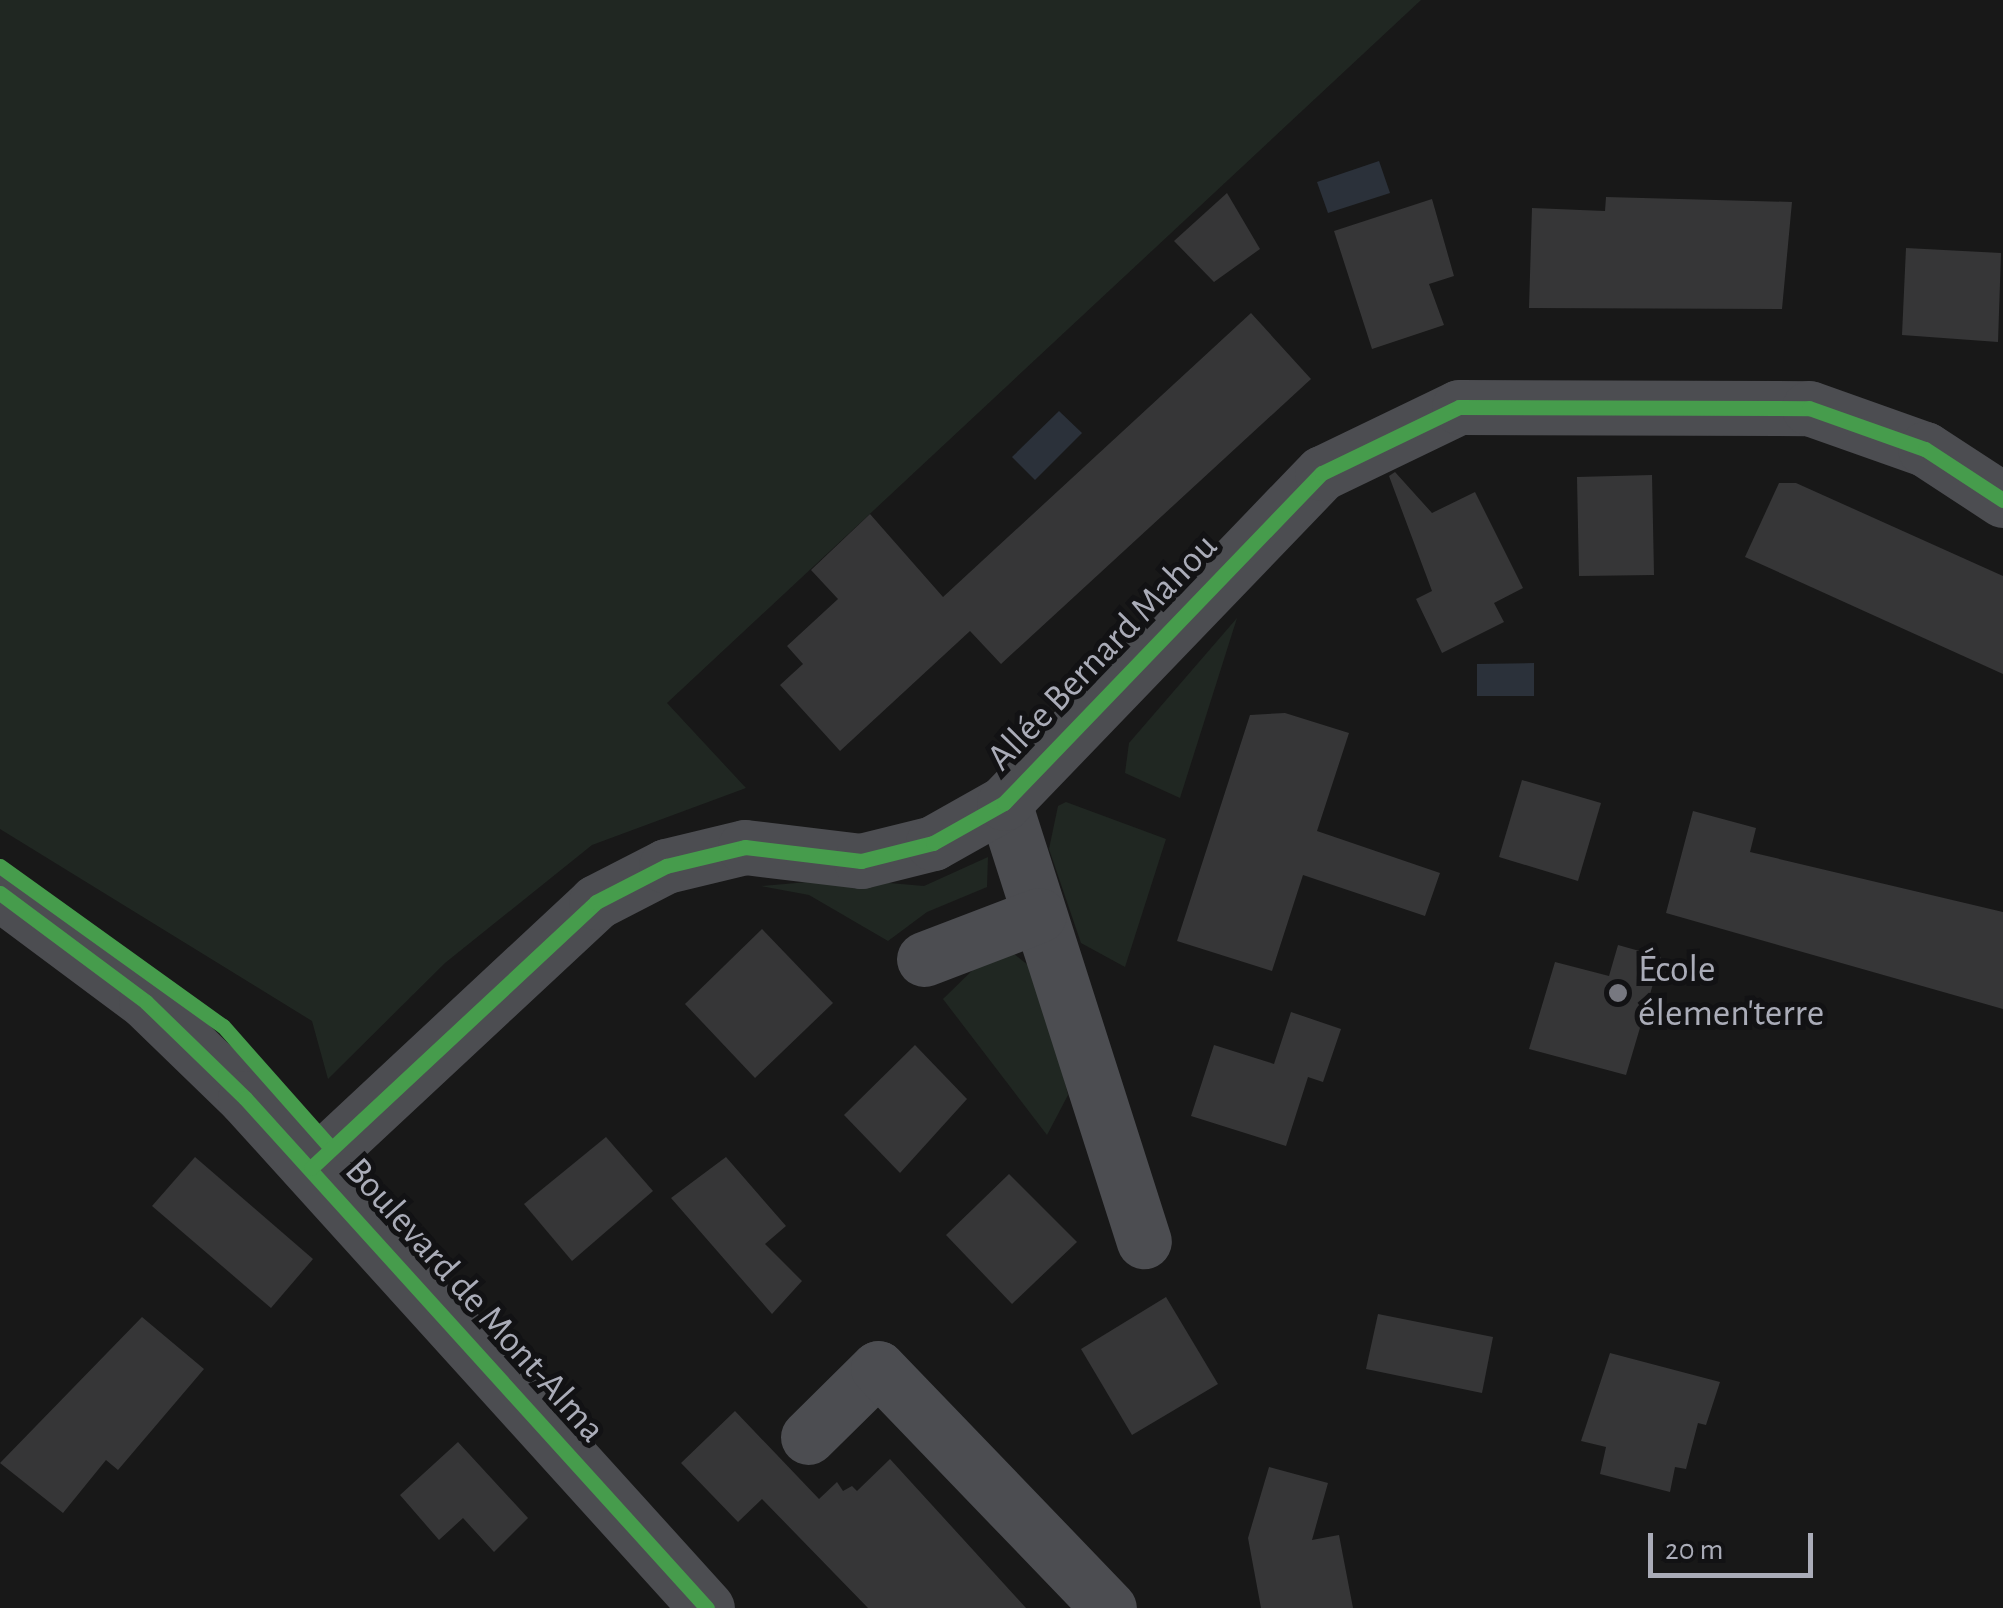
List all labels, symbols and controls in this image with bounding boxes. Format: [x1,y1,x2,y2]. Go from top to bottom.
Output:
street label: Allée Bernard Mahou [978,525,1228,781]
place label: École élemen'terre [1638,948,1824,1038]
marker: École élemen'terre [1607,982,1629,1004]
street label: Boulevard de Mont-Alma [334,1149,614,1453]
scale bar [1653,1513,1818,1575]
text: 20 m [1665,1535,1723,1565]

